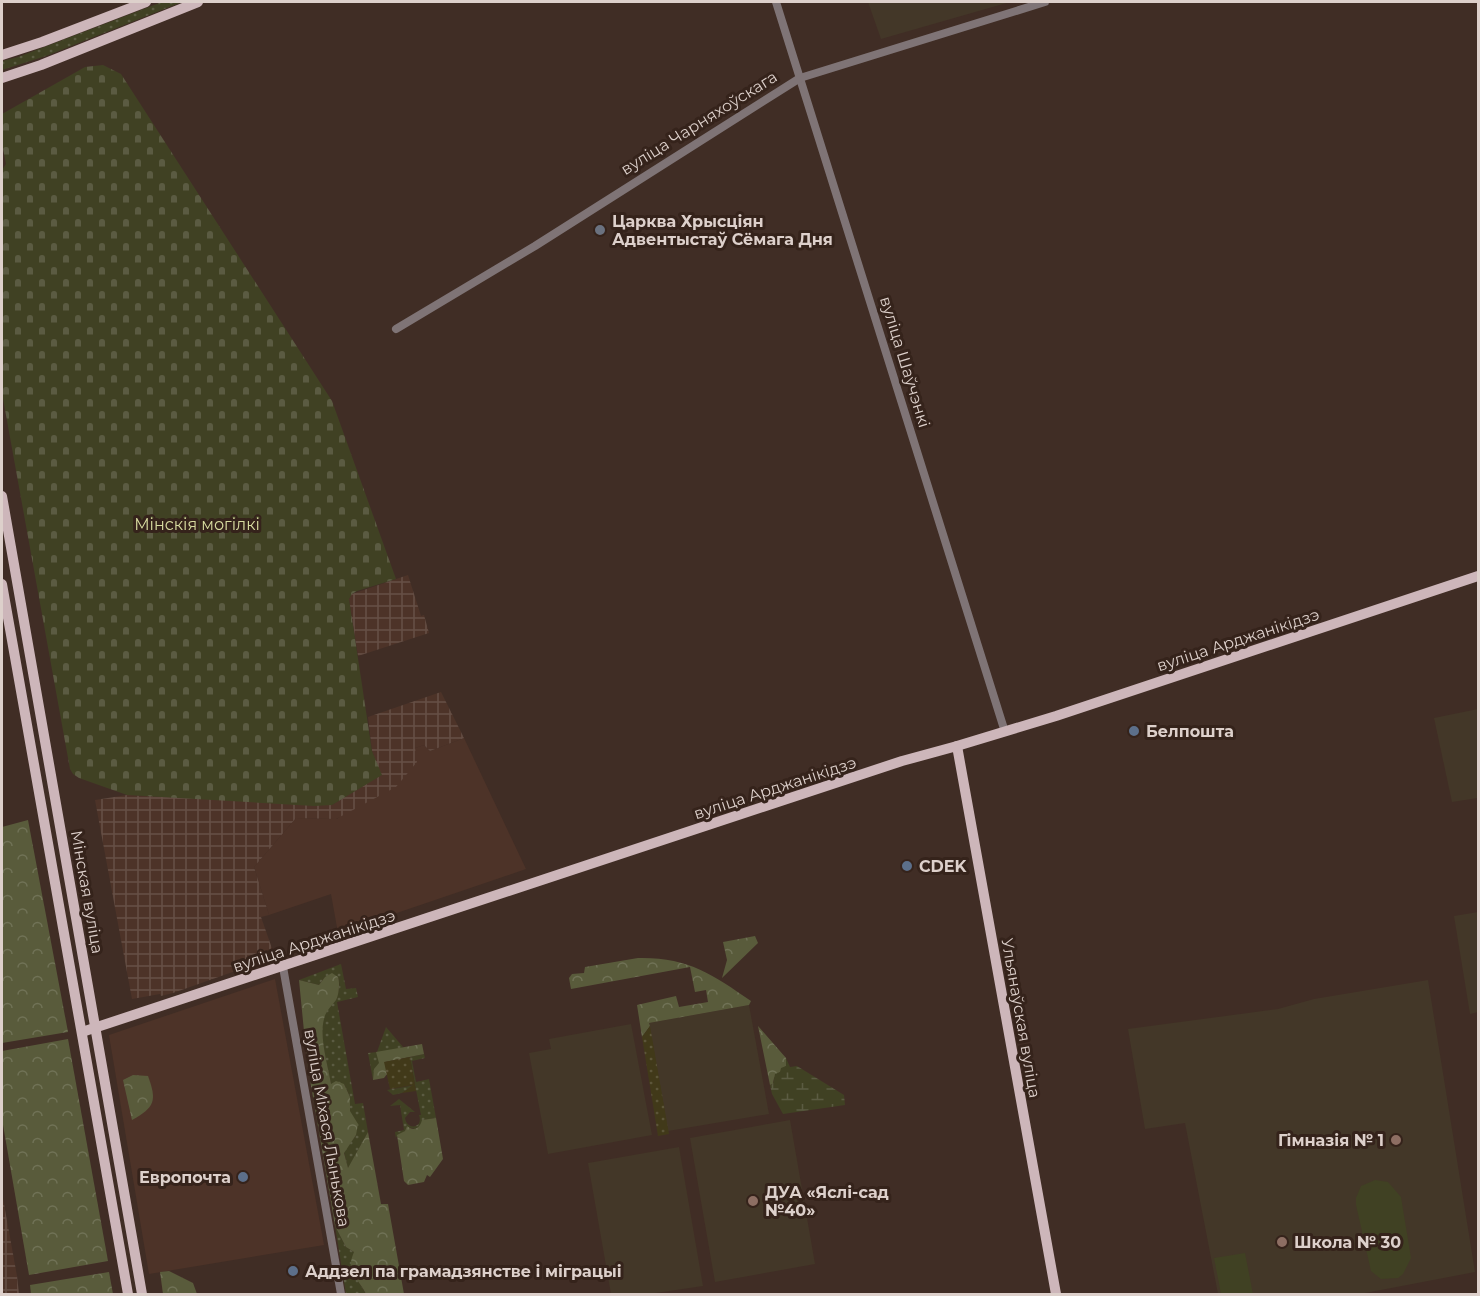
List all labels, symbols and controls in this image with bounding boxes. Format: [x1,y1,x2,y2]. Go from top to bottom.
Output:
street label: вуліца Чарняхоўскага [617,67,781,179]
place label: Царква Хрысціян Адвентыстаў Сёмага Дня [612,212,833,249]
marker: Царква Хрысціян Адвентыстаў Сёмага Дня [593,223,607,237]
street label: вуліца Шаўчэнкі [876,294,934,430]
park label: Мінскія могілкі [134,515,260,534]
street label: вуліца Арджанікідзэ [1154,605,1322,675]
place label: Белпошта [1146,722,1234,741]
marker: Белпошта [1127,724,1141,738]
street label: вуліца Арджанікідзэ [691,753,859,823]
street label: Мінская вуліца [67,829,107,955]
place label: CDEK [919,857,968,876]
marker: CDEK [900,859,914,873]
street label: вуліца Арджанікідзэ [230,906,398,976]
street label: Ульянаўская вуліца [998,937,1044,1099]
street label: вуліца Міхася Лынькова [300,1028,354,1228]
place label: Гімназія № 1 [1278,1131,1384,1150]
marker: Гімназія № 1 [1389,1133,1403,1147]
place label: Европочта [139,1168,231,1187]
marker: Европочта [236,1170,250,1184]
place label: ДУА «Яслі-сад №40» [765,1183,889,1220]
marker: ДУА «Яслі-сад №40» [746,1194,760,1208]
place label: Школа № 30 [1294,1233,1401,1252]
marker: Школа № 30 [1275,1235,1289,1249]
place label: Аддзел па грамадзянстве і міграцыі [305,1262,622,1281]
marker: Аддзел па грамадзянстве і міграцыі [286,1264,300,1278]

